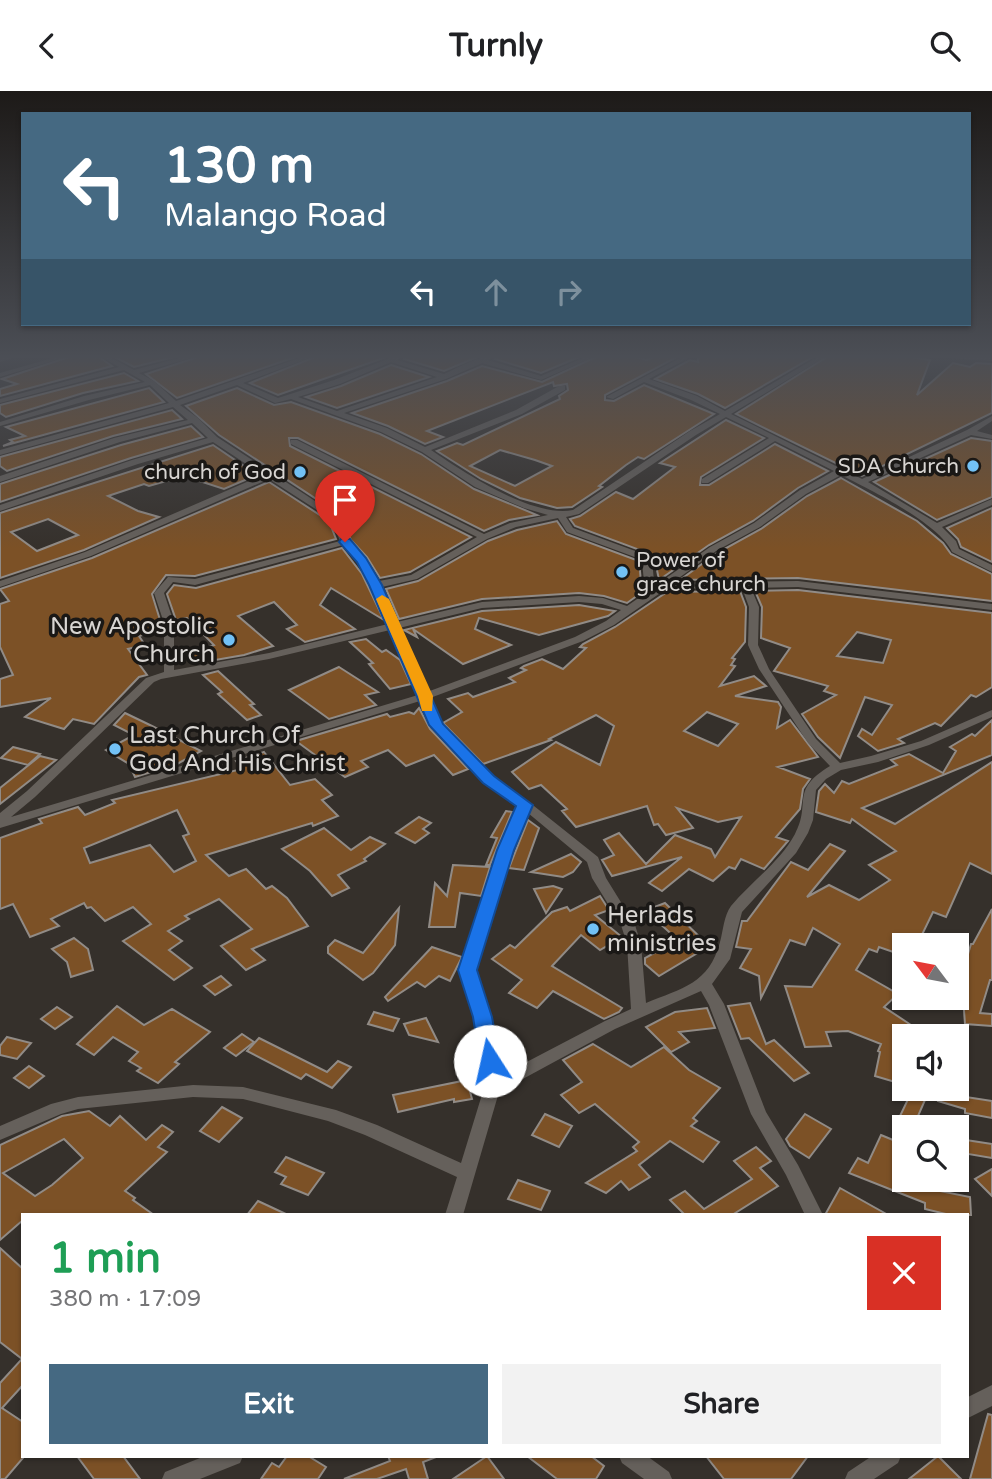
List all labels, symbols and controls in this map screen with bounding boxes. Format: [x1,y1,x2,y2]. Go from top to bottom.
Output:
icon: back [28,27,66,65]
text: Turnly [449,27,543,65]
icon: search [926,27,964,65]
text: 130 m [164,137,314,196]
icon: left [49,140,140,231]
text: Malango Road [164,197,387,235]
icon: left [404,273,442,311]
icon: ahead [477,273,515,311]
icon: right [550,273,588,311]
place label: SDA Church [838,454,959,479]
marker: SDA Church [965,458,981,474]
place label: church of God [144,460,286,485]
marker: church of God [292,464,308,480]
pin [315,470,375,542]
icon: arrive [326,481,364,519]
place label: Power of grace church [636,548,766,597]
marker: Power of grace church [614,564,630,580]
place label: New Apostolic Church [50,612,215,669]
marker: New Apostolic Church [221,632,237,648]
place label: Last Church Of God And His Christ [129,721,346,778]
marker: Last Church Of God And His Christ [107,741,123,757]
place label: Herlads ministries [607,901,716,958]
marker: Herlads ministries [585,921,601,937]
north arrow [892,933,970,1010]
map controls [892,933,969,1192]
position arrow [453,1024,527,1098]
button: sound [892,1024,969,1101]
button: search [892,1115,969,1192]
text: 1 min [49,1233,161,1284]
button: close [867,1236,941,1310]
text: 380 m · 17:09 [49,1285,201,1313]
button: Exit [49,1364,488,1444]
button: Share [502,1364,941,1444]

